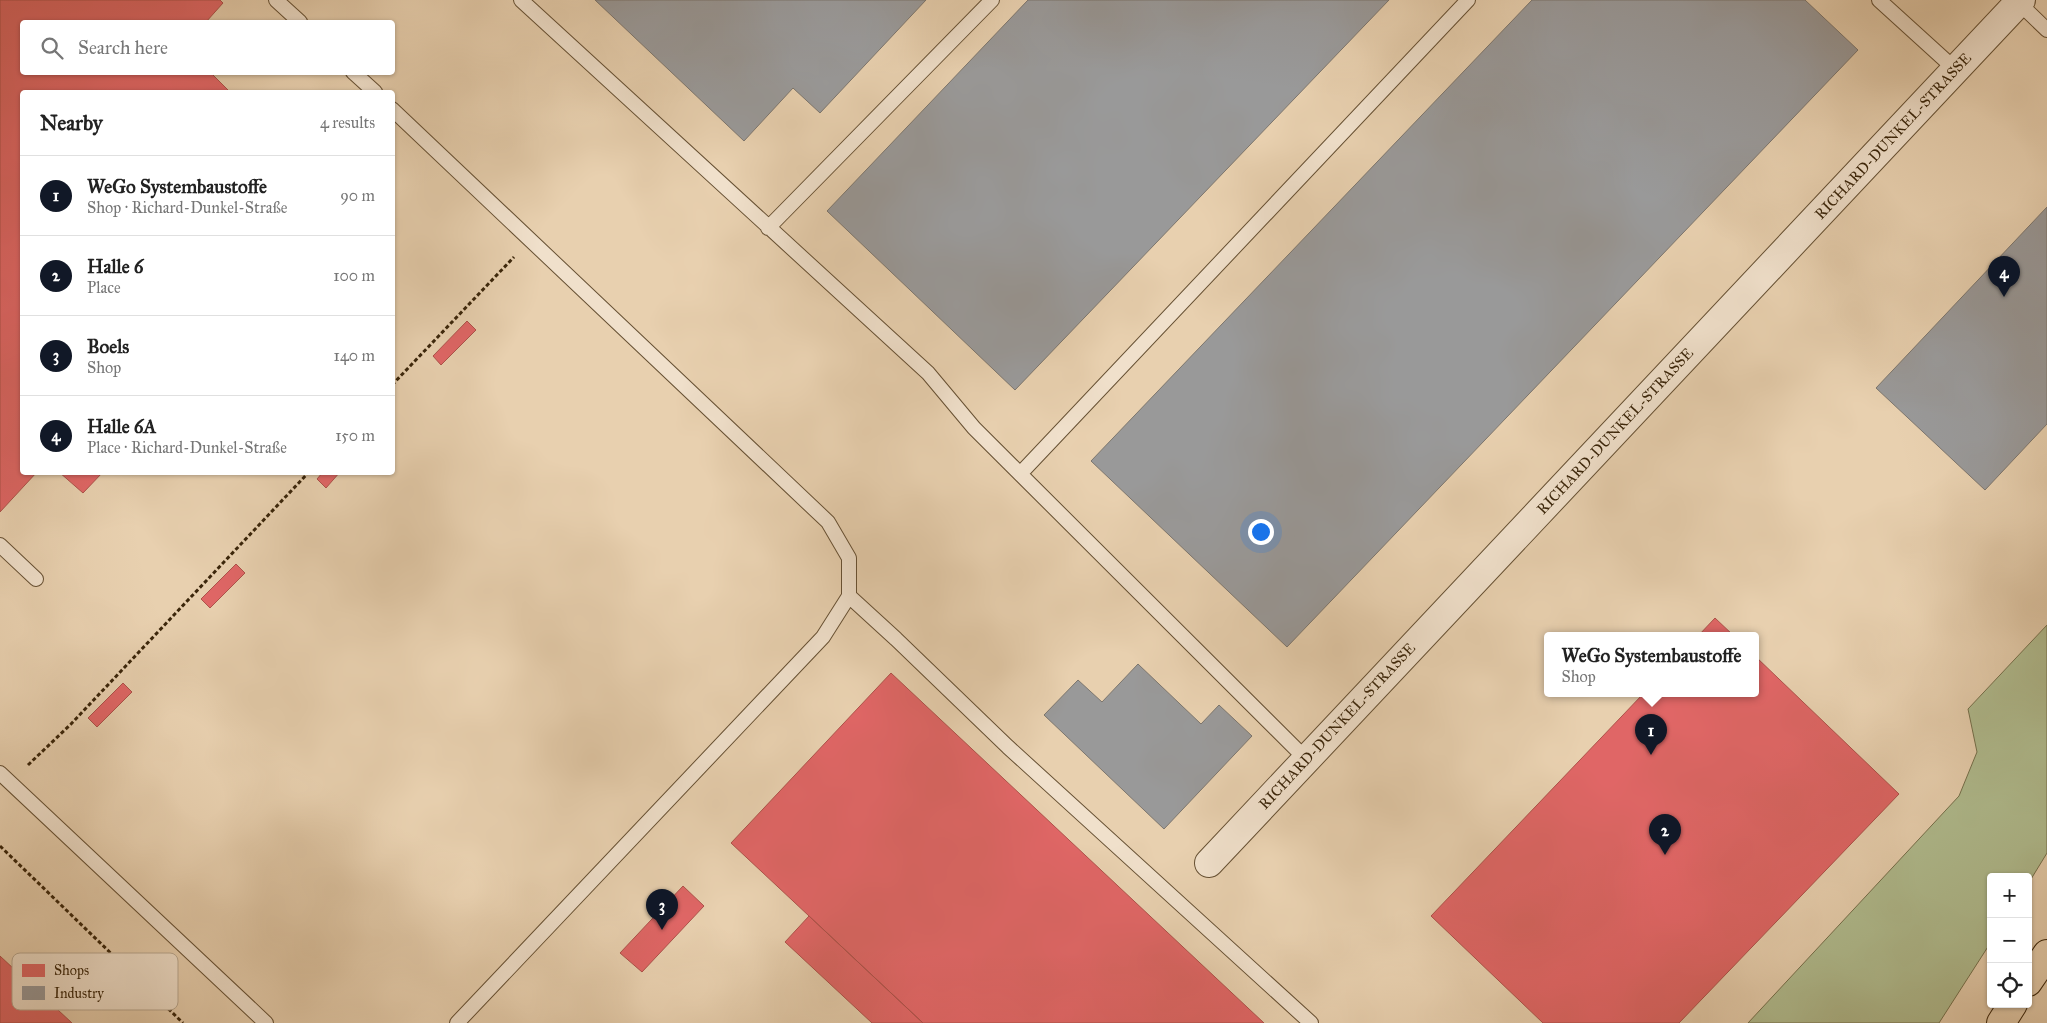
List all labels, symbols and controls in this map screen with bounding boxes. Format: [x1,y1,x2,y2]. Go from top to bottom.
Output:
search box [20,20,395,75]
icon: search [38,34,66,62]
text: Search here [78,36,168,59]
street label: RICHARD-DUNKEL-STRASSE [1811,49,1975,223]
text: Nearby [40,110,103,136]
text: 4 results [320,113,375,132]
text: WeGo Systembaustoffe [87,175,267,198]
text: 1 [53,186,59,205]
text: 90 m [340,186,375,205]
text: Shop · Richard-Dunkel-Straße [87,198,287,217]
text: Halle 6 [87,255,143,278]
pin: 4 [1988,256,2020,297]
text: 2 [52,266,60,285]
text: 100 m [333,266,375,285]
text: Place [87,278,121,297]
text: Boels [87,335,129,358]
street label: RICHARD-DUNKEL-STRASSE [1533,344,1697,518]
text: 3 [53,346,59,365]
text: 140 m [334,346,375,365]
text: Shop [87,358,121,377]
text: Halle 6A [87,415,156,438]
text: 4 [52,426,60,445]
text: 150 m [335,426,375,445]
text: Place · Richard-Dunkel-Straße [87,438,287,457]
your location [1248,519,1274,545]
popup [1544,632,1759,697]
street label: RICHARD-DUNKEL-STRASSE [1255,639,1419,813]
text: WeGo Systembaustoffe [1561,644,1742,667]
text: Shop [1561,667,1596,686]
pin: 1 [1635,714,1667,755]
pin: 2 [1649,814,1681,855]
map controls [1987,873,2032,1008]
button: + [1987,873,2032,918]
pin: 3 [646,889,678,930]
button: − [1987,918,2032,963]
legend [12,953,178,1010]
text: Shops [54,962,89,979]
button: locate [1987,963,2032,1008]
text: Industry [54,985,104,1002]

